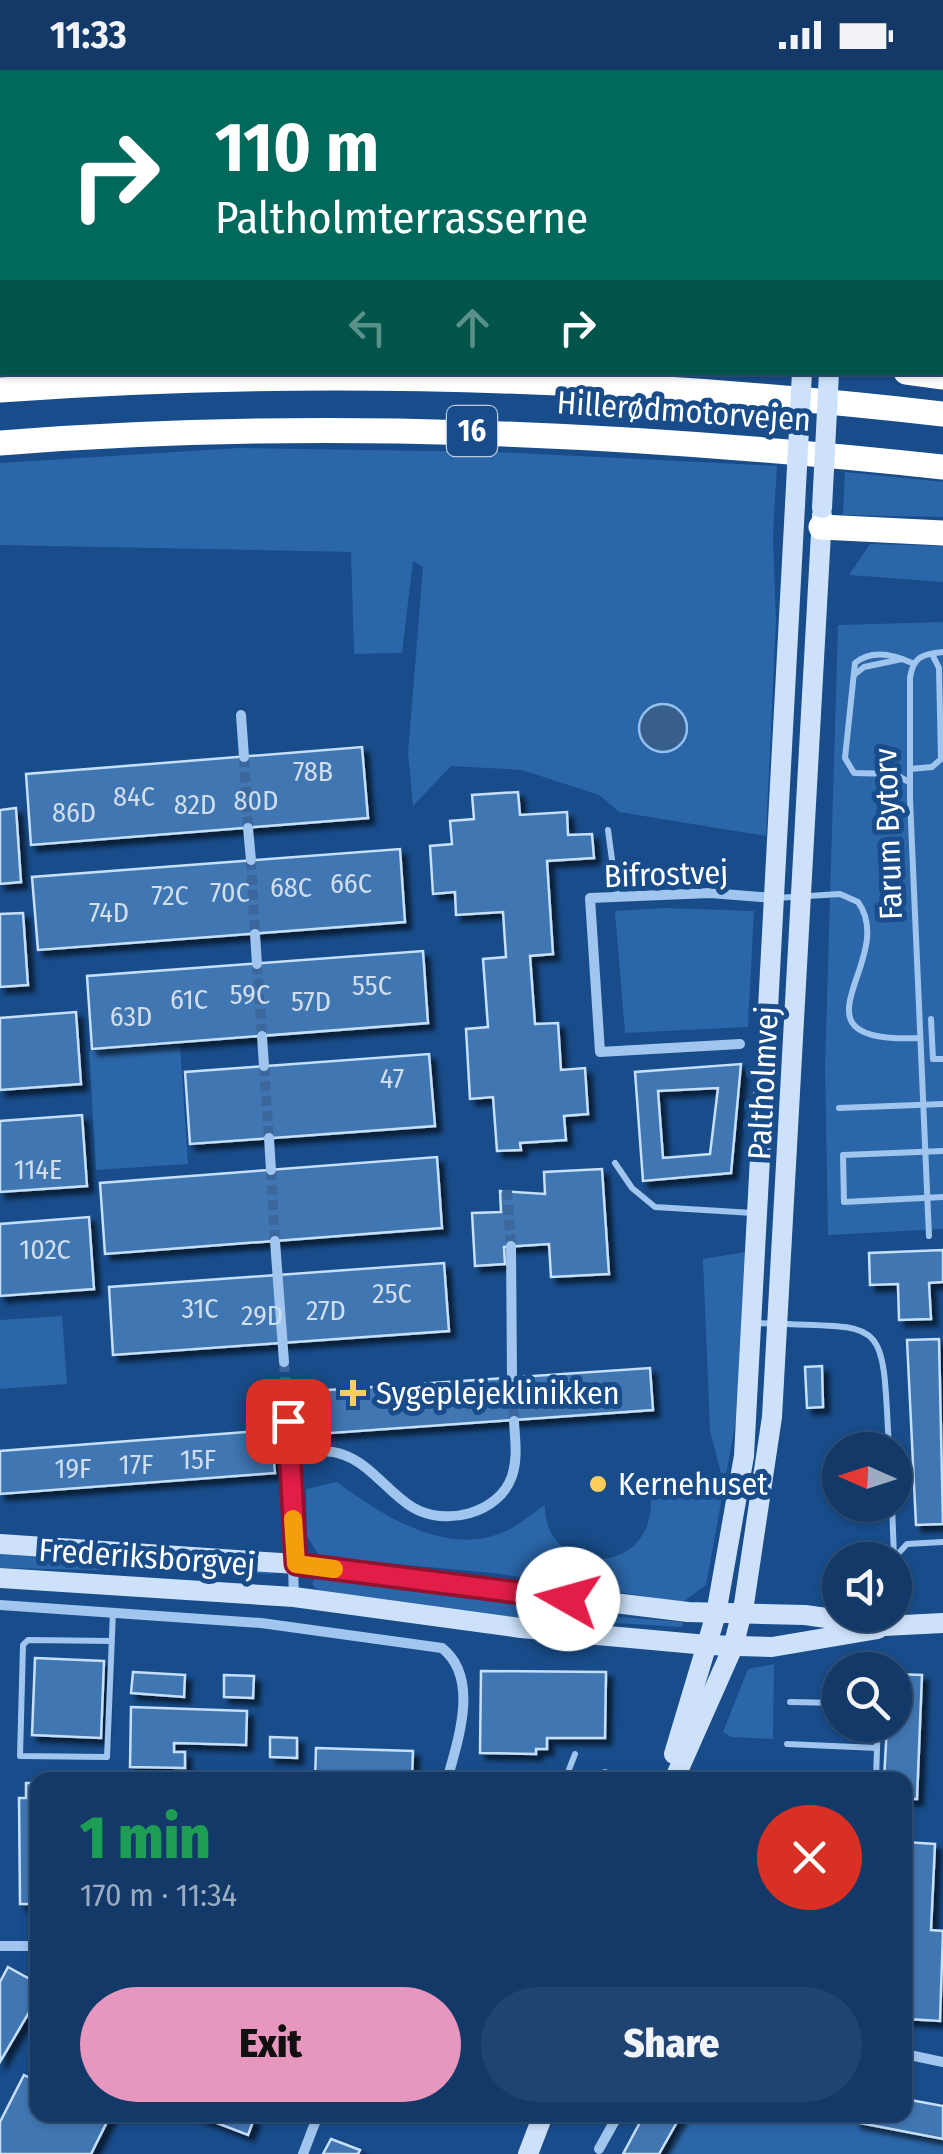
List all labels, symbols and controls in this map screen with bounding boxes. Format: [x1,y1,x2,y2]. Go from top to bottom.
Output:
text: 11:33 [50,12,127,58]
text: 110 m [215,106,379,190]
icon: right [50,110,180,240]
text: Paltholmterrasserne [215,191,588,245]
icon: left [340,300,395,355]
icon: ahead [445,300,500,355]
icon: right [550,300,605,355]
street label: Hillerødmotorvejen [556,383,812,439]
road number: 16 [447,406,497,456]
street label: Farum Bytorv [866,747,910,921]
house number: 78B [293,755,333,788]
house number: 84C [113,780,155,813]
house number: 80D [234,784,278,817]
house number: 82D [174,788,216,821]
house number: 86D [52,796,96,829]
street label: Bifrostvej [603,853,729,895]
house number: 66C [330,867,372,900]
house number: 68C [270,871,312,904]
house number: 70C [210,876,250,909]
house number: 72C [151,879,189,912]
house number: 74D [89,896,129,929]
house number: 55C [352,969,392,1002]
house number: 59C [230,978,270,1011]
house number: 61C [170,983,208,1016]
house number: 57D [291,985,331,1018]
house number: 63D [110,1000,152,1033]
street label: Paltholmvej [740,1005,786,1161]
house number: 47 [380,1062,404,1095]
house number: 114E [14,1153,62,1186]
house number: 102C [19,1233,71,1266]
house number: 25C [372,1277,412,1310]
house number: 31C [181,1292,219,1325]
house number: 27D [306,1294,346,1327]
house number: 29D [241,1299,283,1332]
place label: Sygeplejeklinikken [376,1374,620,1412]
pin [246,1379,331,1464]
marker: Sygeplejeklinikken [340,1380,366,1406]
icon: arrive [261,1394,316,1449]
north arrow [822,1432,912,1522]
map controls [822,1432,912,1742]
house number: 15F [180,1443,216,1476]
house number: 17F [119,1448,153,1481]
house number: 19F [55,1452,91,1485]
place label: Kernehuset [618,1465,768,1503]
marker: Kernehuset [587,1473,609,1495]
street label: Frederiksborgvej [37,1530,257,1584]
button: sound [822,1542,912,1632]
position arrow [516,1547,620,1651]
button: search [822,1652,912,1742]
text: 1 min [80,1802,211,1874]
button: close [757,1805,862,1910]
text: 170 m · 11:34 [80,1876,237,1914]
button: Exit [80,1987,461,2102]
button: Share [481,1987,862,2102]

